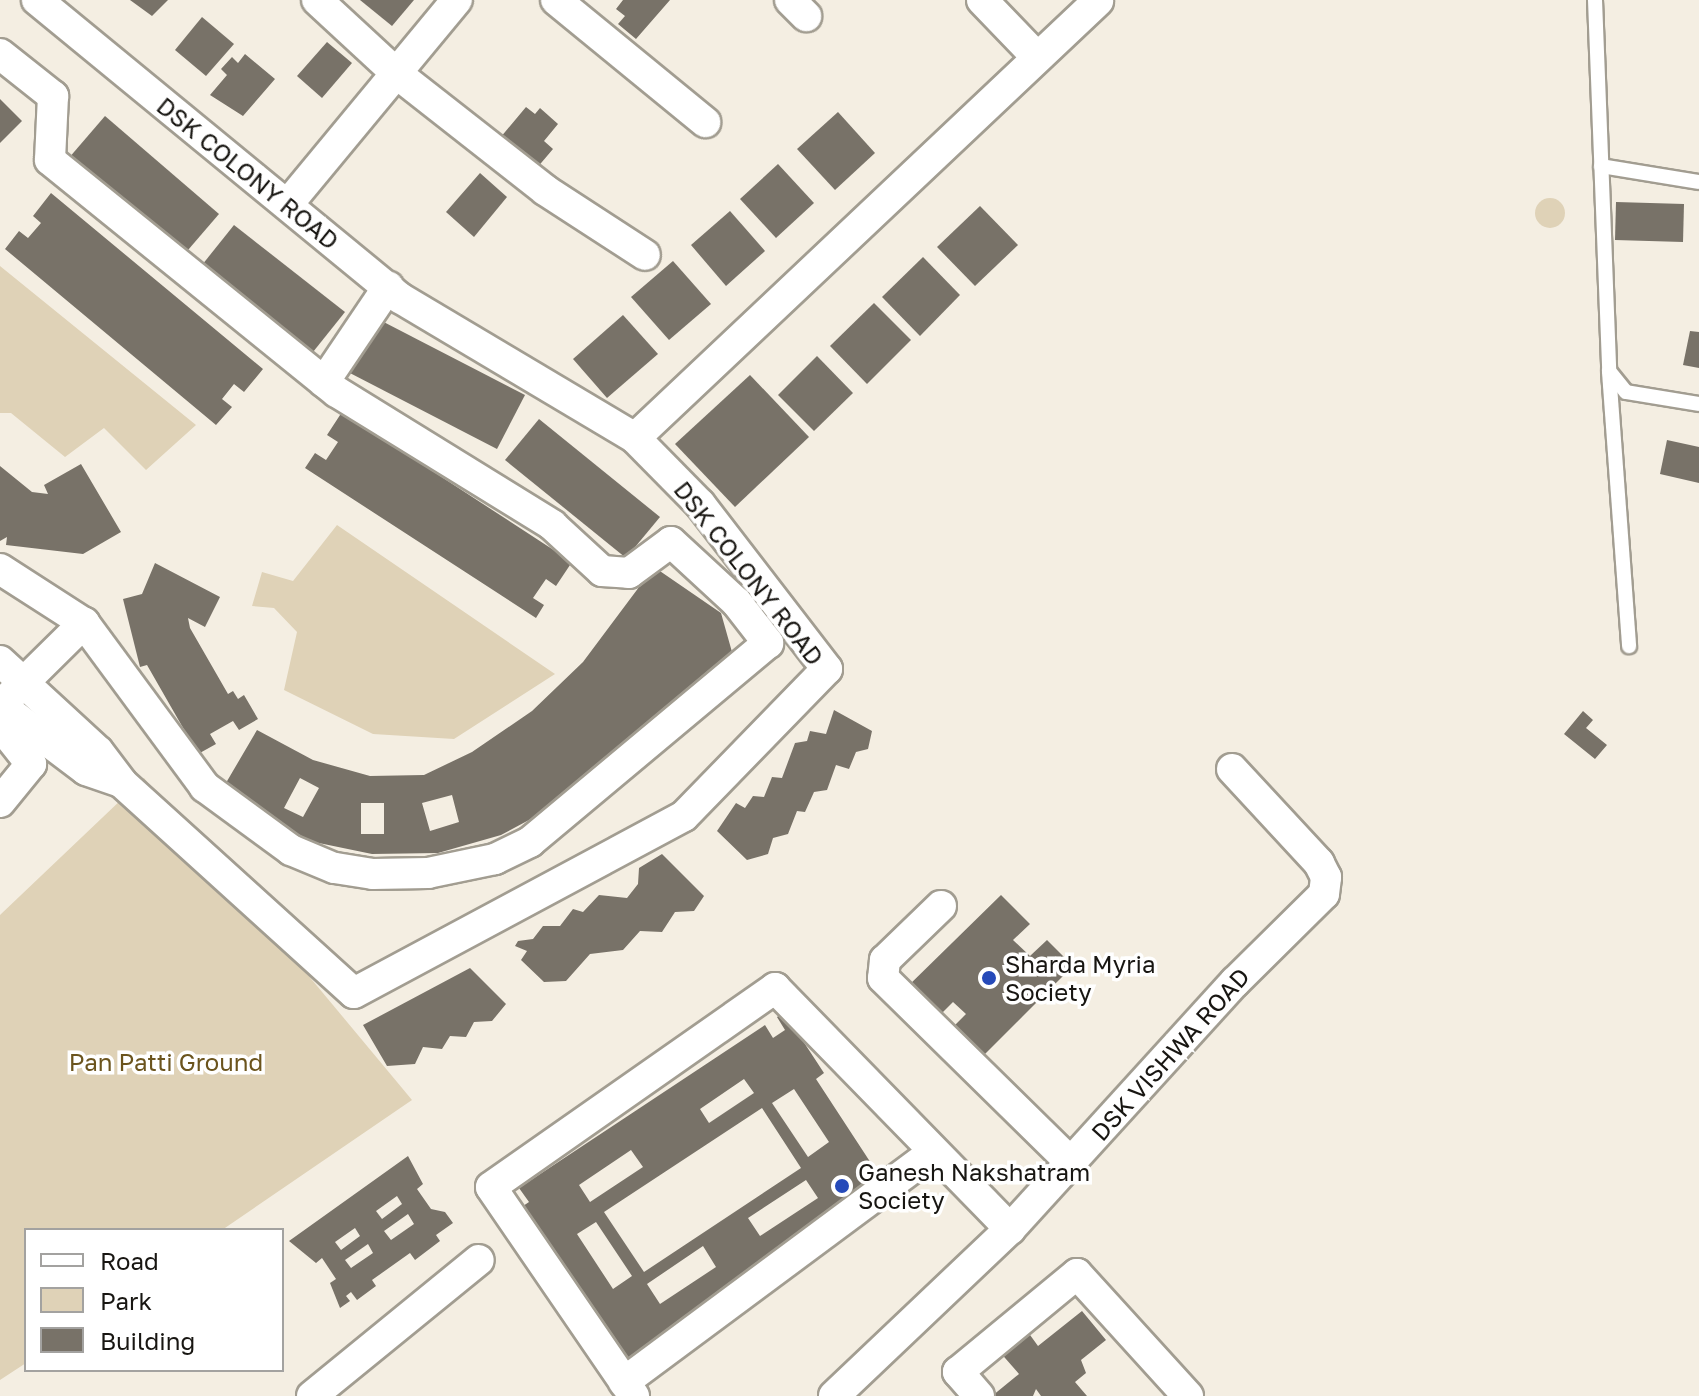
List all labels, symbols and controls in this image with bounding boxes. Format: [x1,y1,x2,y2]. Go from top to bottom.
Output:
street label: DSK COLONY ROAD [151,91,345,255]
street label: DSK COLONY ROAD [668,475,830,671]
place label: Sharda Myria Society [1005,950,1156,1006]
street label: DSK VISHWA ROAD [1085,962,1255,1146]
marker: Sharda Myria Society [980,969,998,987]
park label: Pan Patti Ground [69,1048,263,1076]
place label: Ganesh Nakshatram Society [858,1158,1090,1214]
marker: Ganesh Nakshatram Society [833,1177,851,1195]
legend [24,1228,284,1372]
text: Road [100,1246,159,1275]
text: Park [100,1286,152,1315]
text: Building [100,1326,195,1355]

